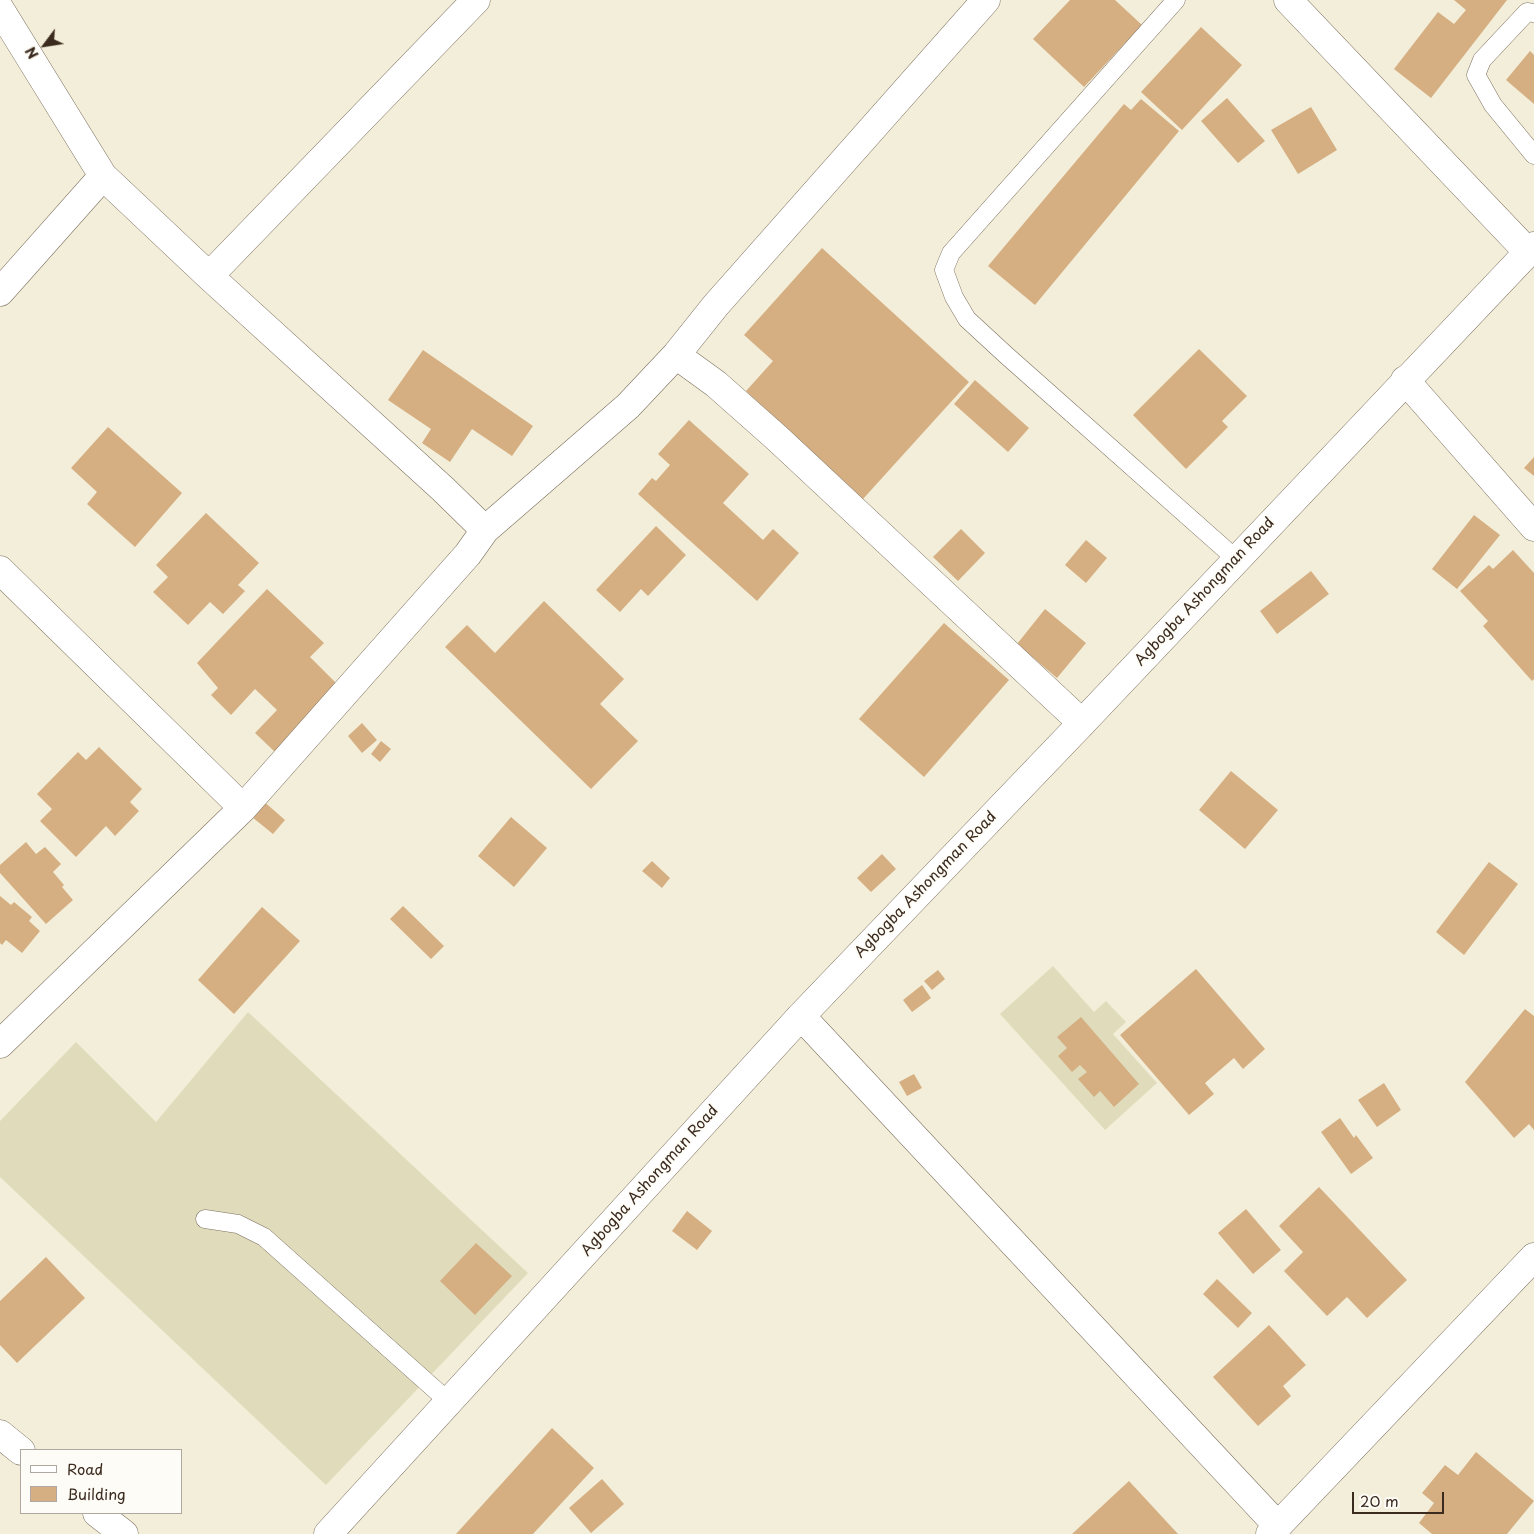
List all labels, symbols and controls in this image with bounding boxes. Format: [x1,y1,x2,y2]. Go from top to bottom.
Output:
north arrow [20,20,70,70]
text: N [20,43,44,63]
street label: Agbogba Ashongman Road [1131,514,1279,670]
street label: Agbogba Ashongman Road [851,808,1001,962]
street label: Agbogba Ashongman Road [578,1102,722,1260]
legend [20,1449,182,1514]
text: Road [67,1457,103,1480]
text: Building [67,1482,126,1505]
scale bar [1354,1482,1446,1514]
text: 20 m [1360,1489,1399,1512]

